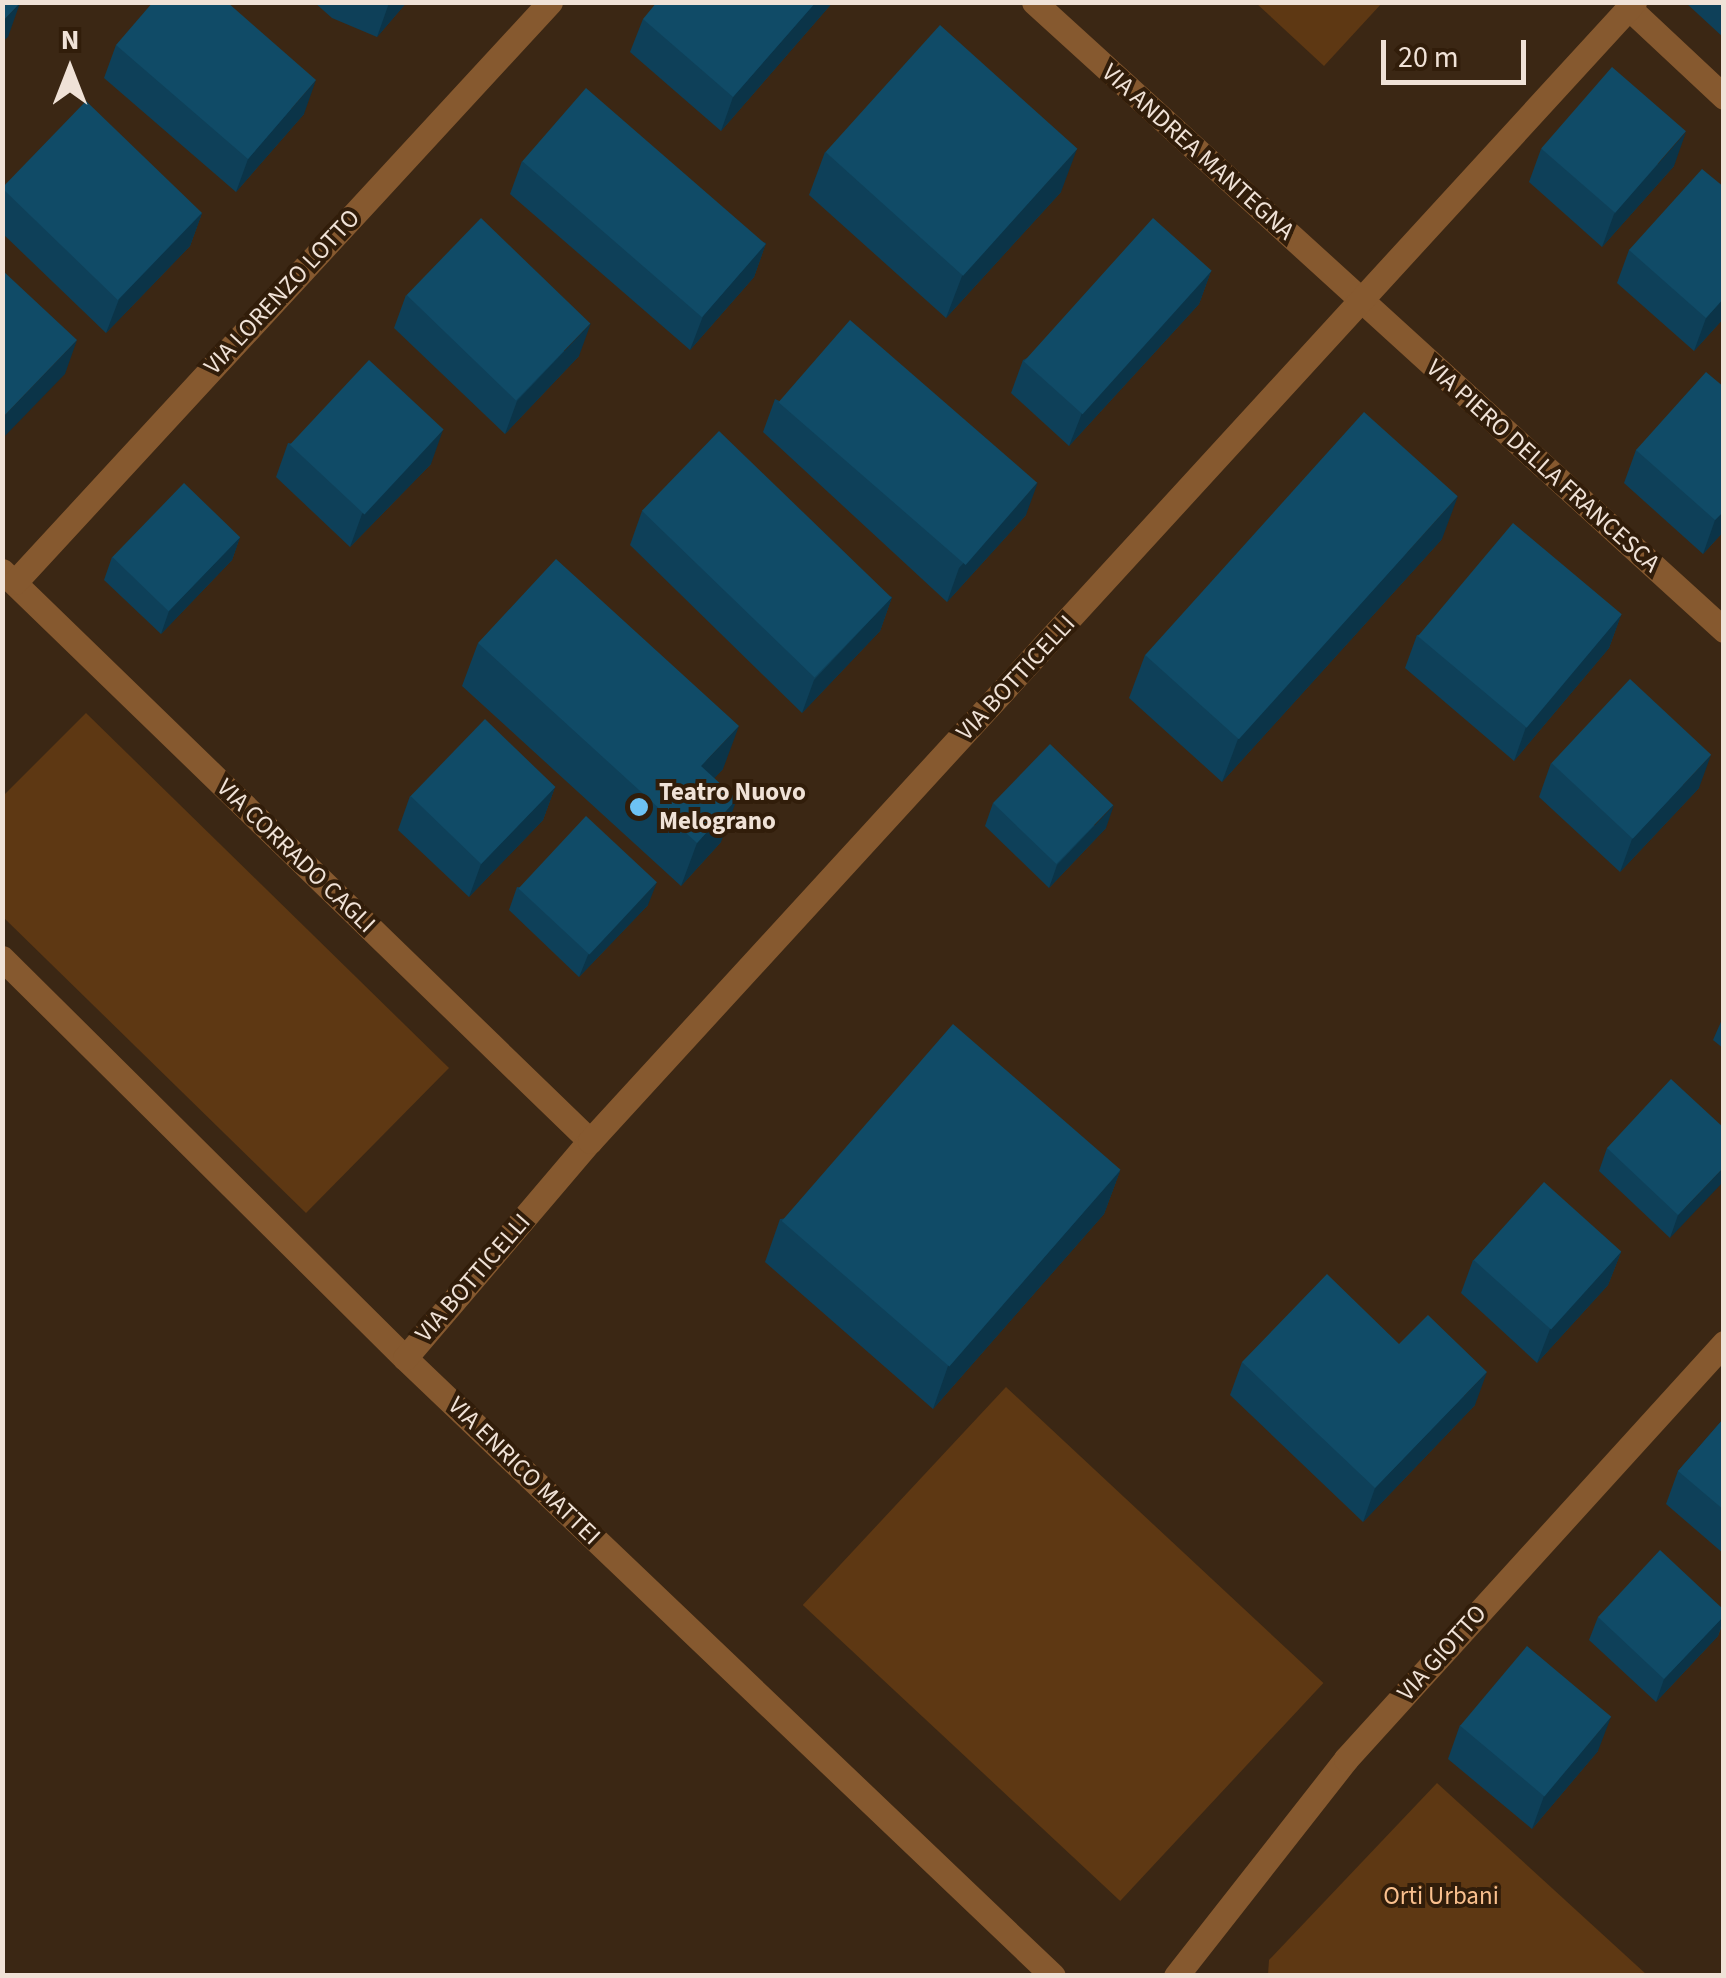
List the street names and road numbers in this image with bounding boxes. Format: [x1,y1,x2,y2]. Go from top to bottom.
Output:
street label: VIA ANDREA MANTEGNA [1096,58,1300,246]
street label: VIA LORENZO LOTTO [198,203,366,381]
street label: VIA PIERO DELLA FRANCESCA [1420,353,1666,579]
street label: VIA BOTTICELLI [950,609,1082,747]
street label: VIA CORRADO CAGLI [210,773,382,939]
street label: VIA BOTTICELLI [409,1208,537,1348]
street label: VIA ENRICO MATTEI [442,1391,606,1551]
street label: VIA GIOTTO [1391,1599,1493,1707]

